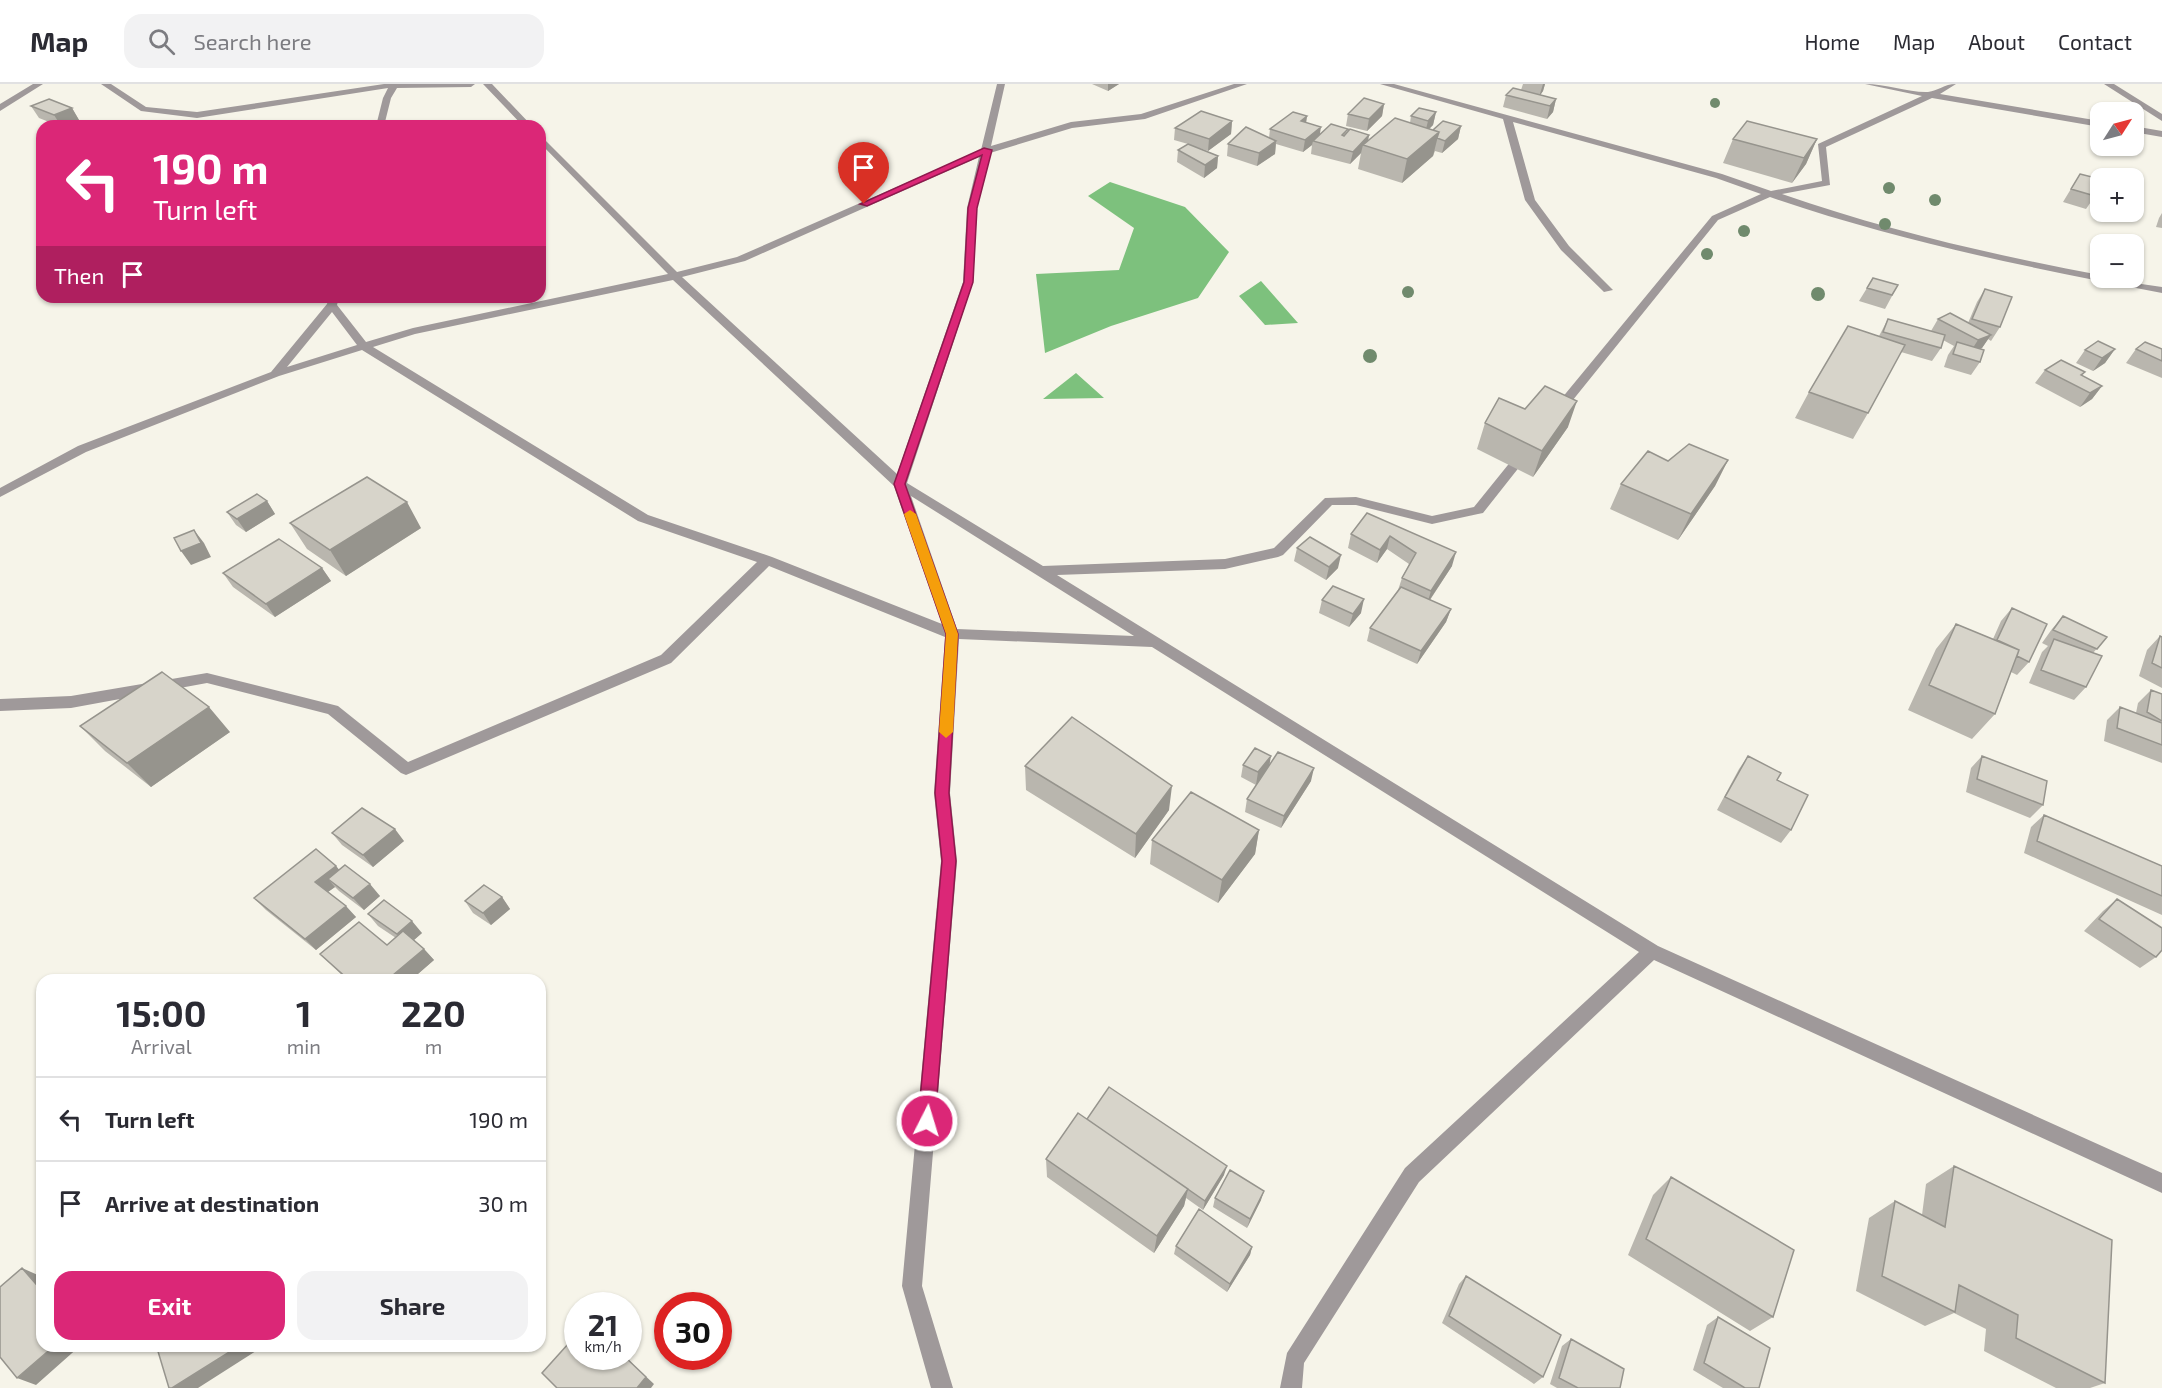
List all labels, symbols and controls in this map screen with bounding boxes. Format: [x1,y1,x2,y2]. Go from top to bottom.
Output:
search box [124,14,544,68]
text: Map [30,24,88,58]
icon: search [145,25,178,58]
text: Search here [193,28,312,54]
text: Home [1804,29,1860,54]
text: Map [1893,29,1935,54]
text: About [1968,29,2025,54]
text: Contact [2058,29,2132,54]
north arrow [2090,102,2144,156]
map controls [2090,102,2144,288]
text: 190 m [153,142,269,192]
pin [838,142,889,204]
icon: left [54,144,132,222]
icon: arrive [847,151,880,184]
button: + [2090,168,2144,222]
text: Turn left [153,193,257,225]
button: − [2090,234,2144,288]
icon: arrive [116,258,149,291]
text: Then [54,262,104,288]
text: 15:00 [116,991,206,1034]
text: 1 [296,991,312,1034]
text: 220 [401,991,466,1034]
text: Arrival [131,1034,192,1058]
text: min [287,1034,321,1058]
text: m [425,1034,442,1058]
position arrow [895,1089,959,1153]
icon: left [54,1103,87,1136]
text: Turn left [105,1106,194,1132]
text: 190 m [469,1106,528,1132]
icon: arrive [54,1187,87,1220]
text: Arrive at destination [105,1190,319,1216]
text: 30 m [478,1190,528,1216]
button: Exit [54,1271,285,1340]
button: Share [297,1271,528,1340]
speed limit sign: 30 [654,1292,732,1370]
text: 21 [588,1306,618,1342]
text: km/h [584,1337,622,1355]

